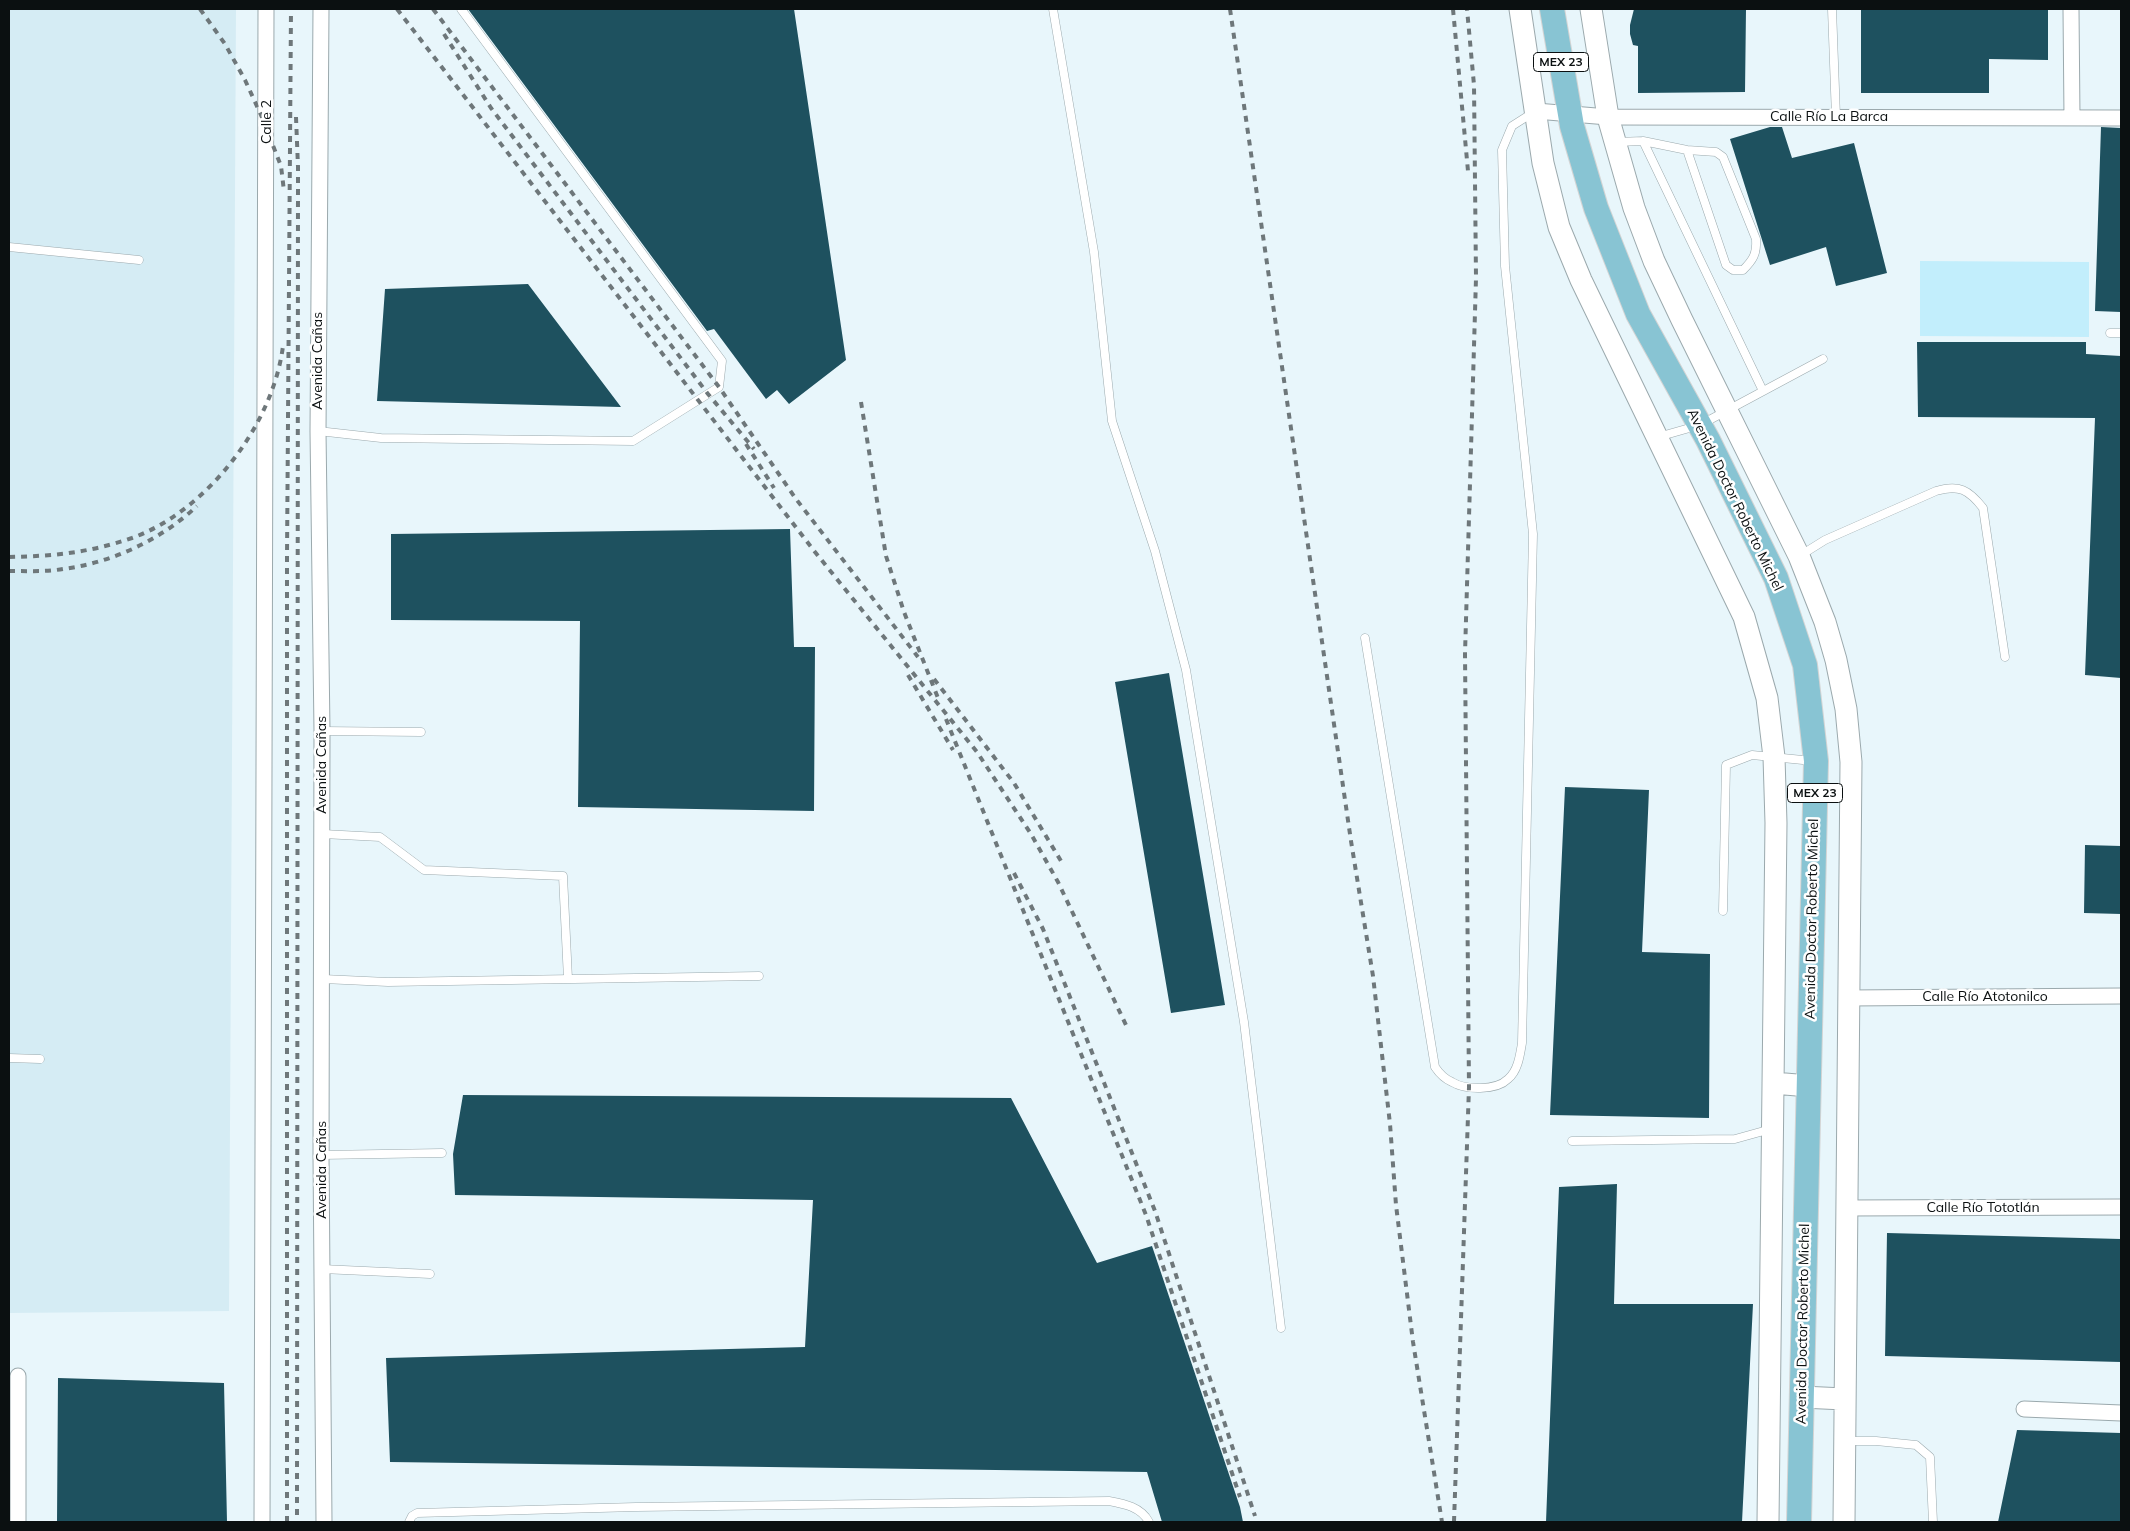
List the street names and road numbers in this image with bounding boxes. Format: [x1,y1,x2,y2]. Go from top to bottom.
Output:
road number: MEX 23 [1534,52,1588,72]
street label: Calle 2 [259,100,275,144]
street label: Calle Río La Barca [1770,109,1888,125]
street label: Avenida Cañas [310,312,326,410]
street label: Avenida Doctor Roberto Michel [1683,406,1787,594]
street label: Avenida Cañas [314,716,330,814]
road number: MEX 23 [1788,784,1842,802]
street label: Avenida Doctor Roberto Michel [1802,819,1822,1019]
street label: Calle Río Atotonilco [1922,989,2048,1005]
street label: Avenida Cañas [314,1121,330,1219]
street label: Calle Río Tototlán [1926,1200,2040,1216]
street label: Avenida Doctor Roberto Michel [1793,1224,1813,1424]

